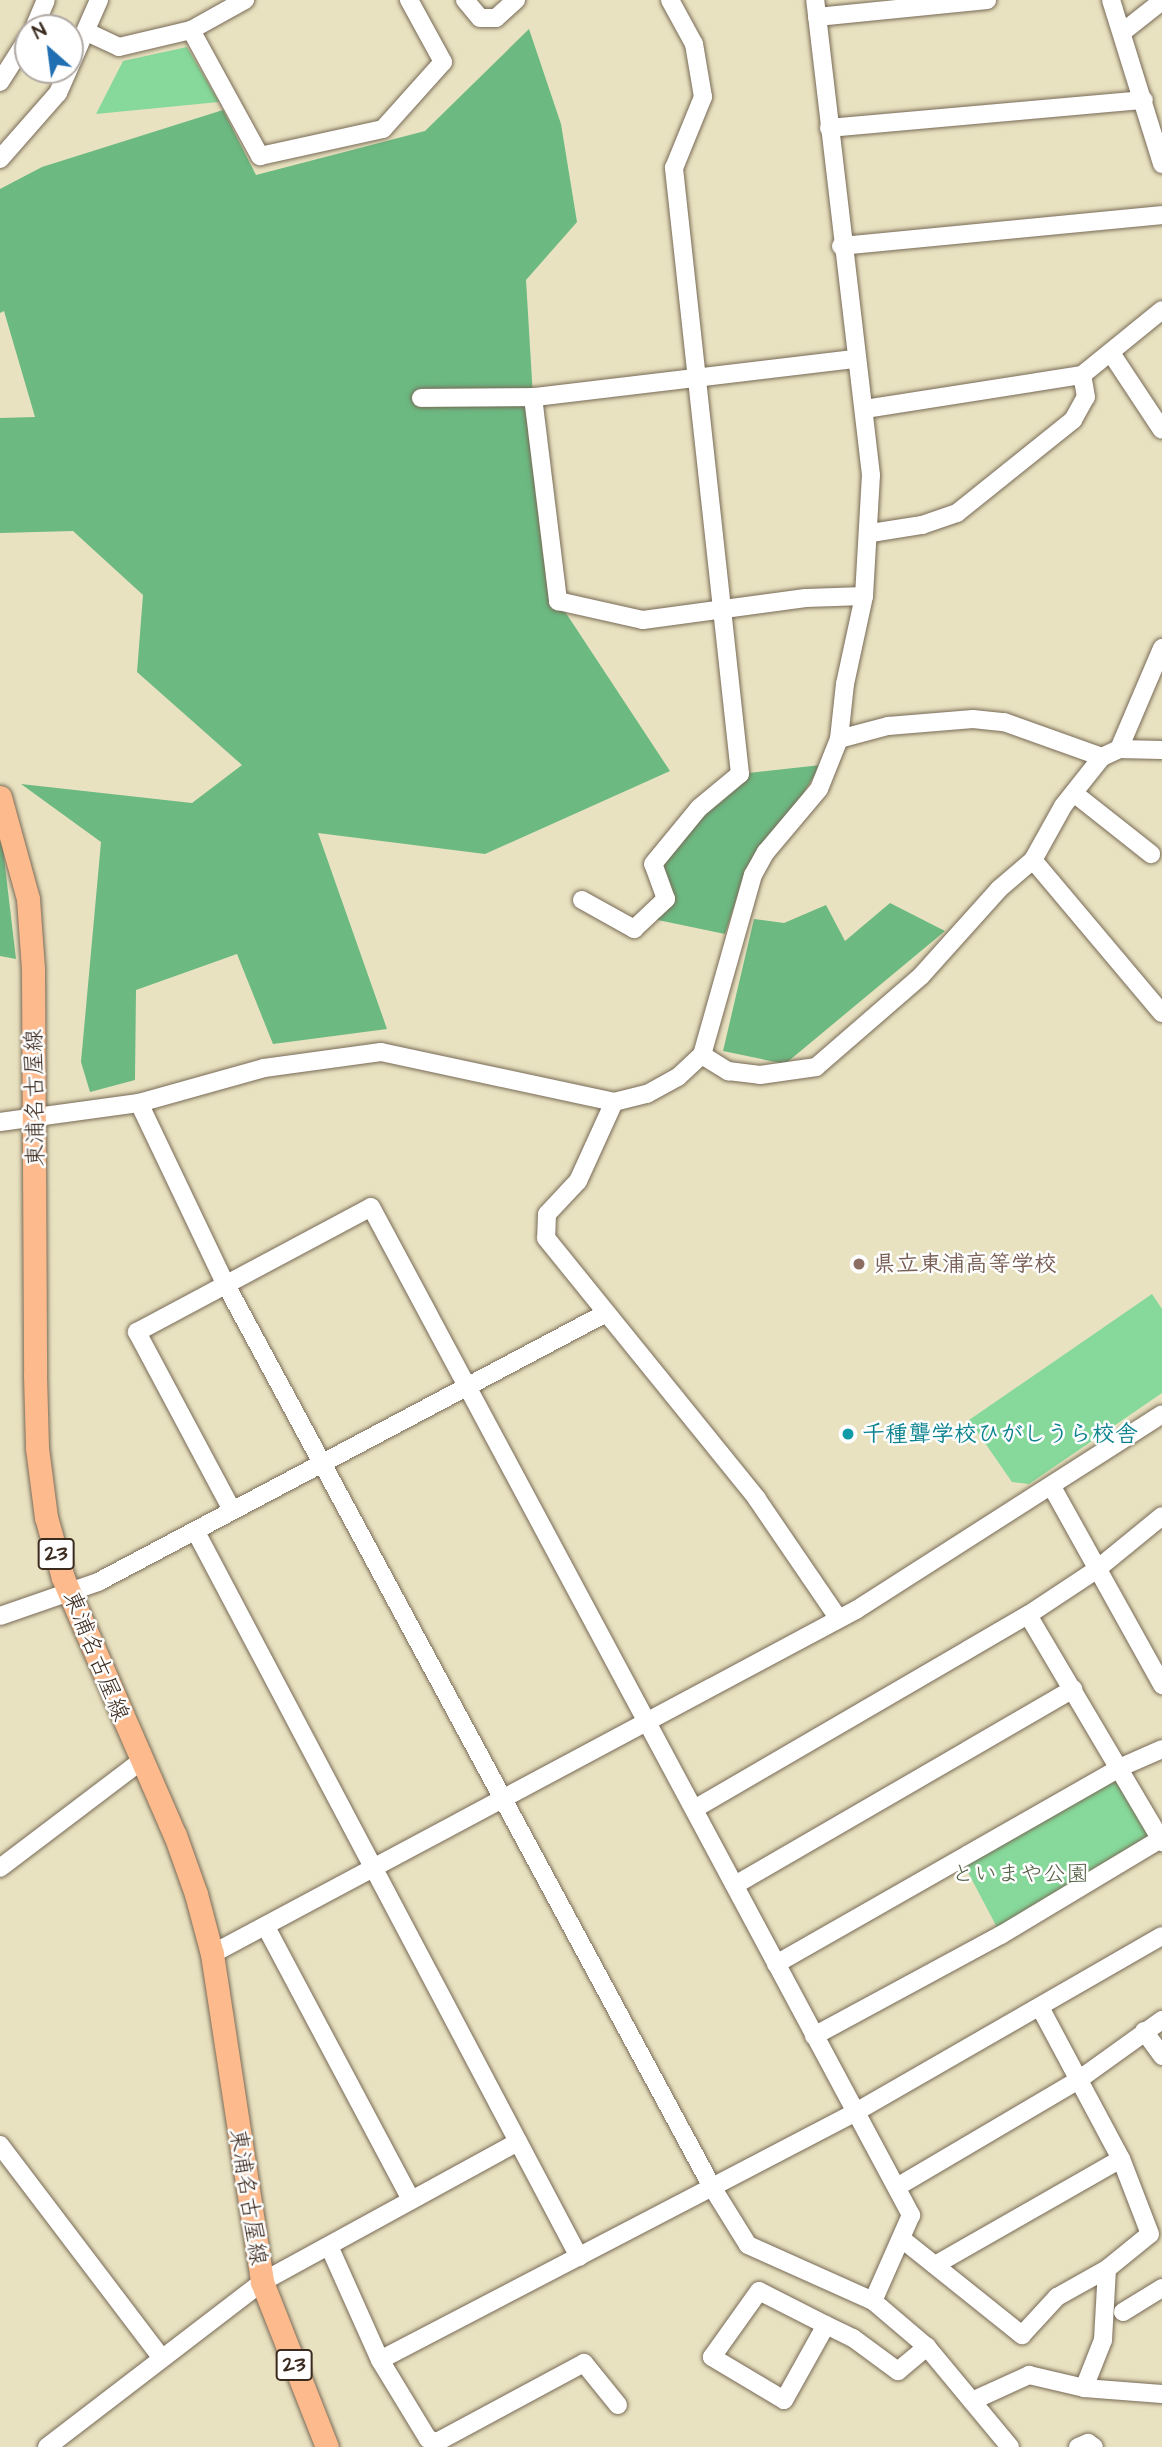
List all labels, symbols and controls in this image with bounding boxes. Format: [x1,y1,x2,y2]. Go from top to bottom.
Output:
north arrow [14,14,84,84]
text: N [28,17,51,47]
street label: 東浦名古屋線 [20,1029,50,1167]
place label: 県立東浦高等学校 [873,1250,1057,1278]
marker: 県立東浦高等学校 [851,1256,867,1272]
place label: 千種聾学校ひがしうら校舎 [862,1420,1138,1448]
marker: 千種聾学校ひがしうら校舎 [840,1426,856,1442]
road number: 23 [37,1536,75,1572]
street label: 東浦名古屋線 [57,1587,135,1725]
park label: といまや公園 [951,1860,1089,1888]
street label: 東浦名古屋線 [224,2127,272,2267]
road number: 23 [275,2348,313,2382]

